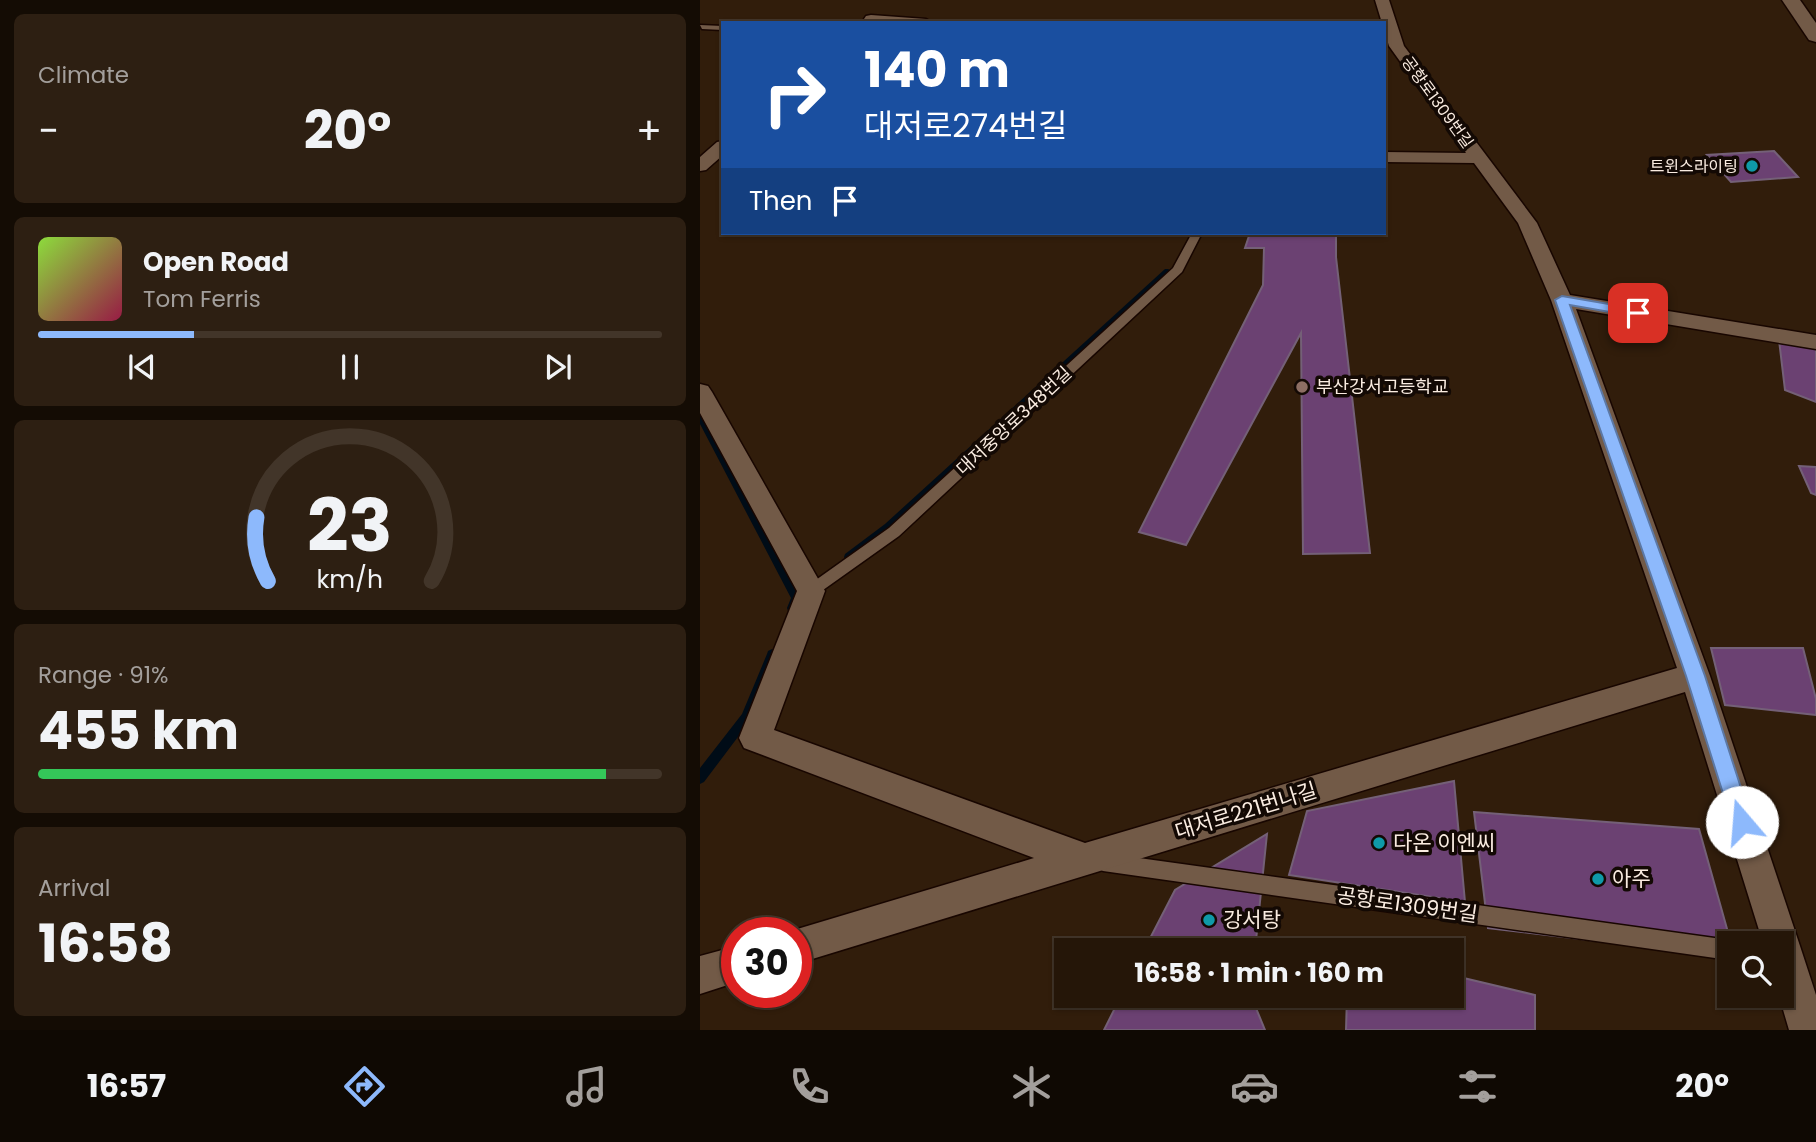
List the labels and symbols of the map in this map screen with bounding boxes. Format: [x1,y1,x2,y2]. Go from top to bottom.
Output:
street label: 공항로1309번길 [1396,52,1479,153]
place label: 트윈스라이팅 [1650,155,1738,178]
marker: 트윈스라이팅 [1744,158,1760,174]
pin [1608,283,1668,343]
street label: 대저중앙로348번길 [951,361,1077,481]
place label: 부산강서고등학교 [1316,374,1448,399]
marker: 부산강서고등학교 [1294,379,1310,395]
street label: 대저로221번나길 [1171,775,1320,846]
position arrow [1705,785,1779,859]
place label: 다온 이엔씨 [1393,828,1495,857]
marker: 다온 이엔씨 [1371,835,1387,851]
place label: 아주 [1612,864,1651,893]
marker: 아주 [1590,871,1606,887]
street label: 공항로1309번길 [1335,880,1479,929]
place label: 강서탕 [1223,905,1281,934]
marker: 강서탕 [1201,912,1217,928]
speed limit sign: 30 [721,917,812,1008]

